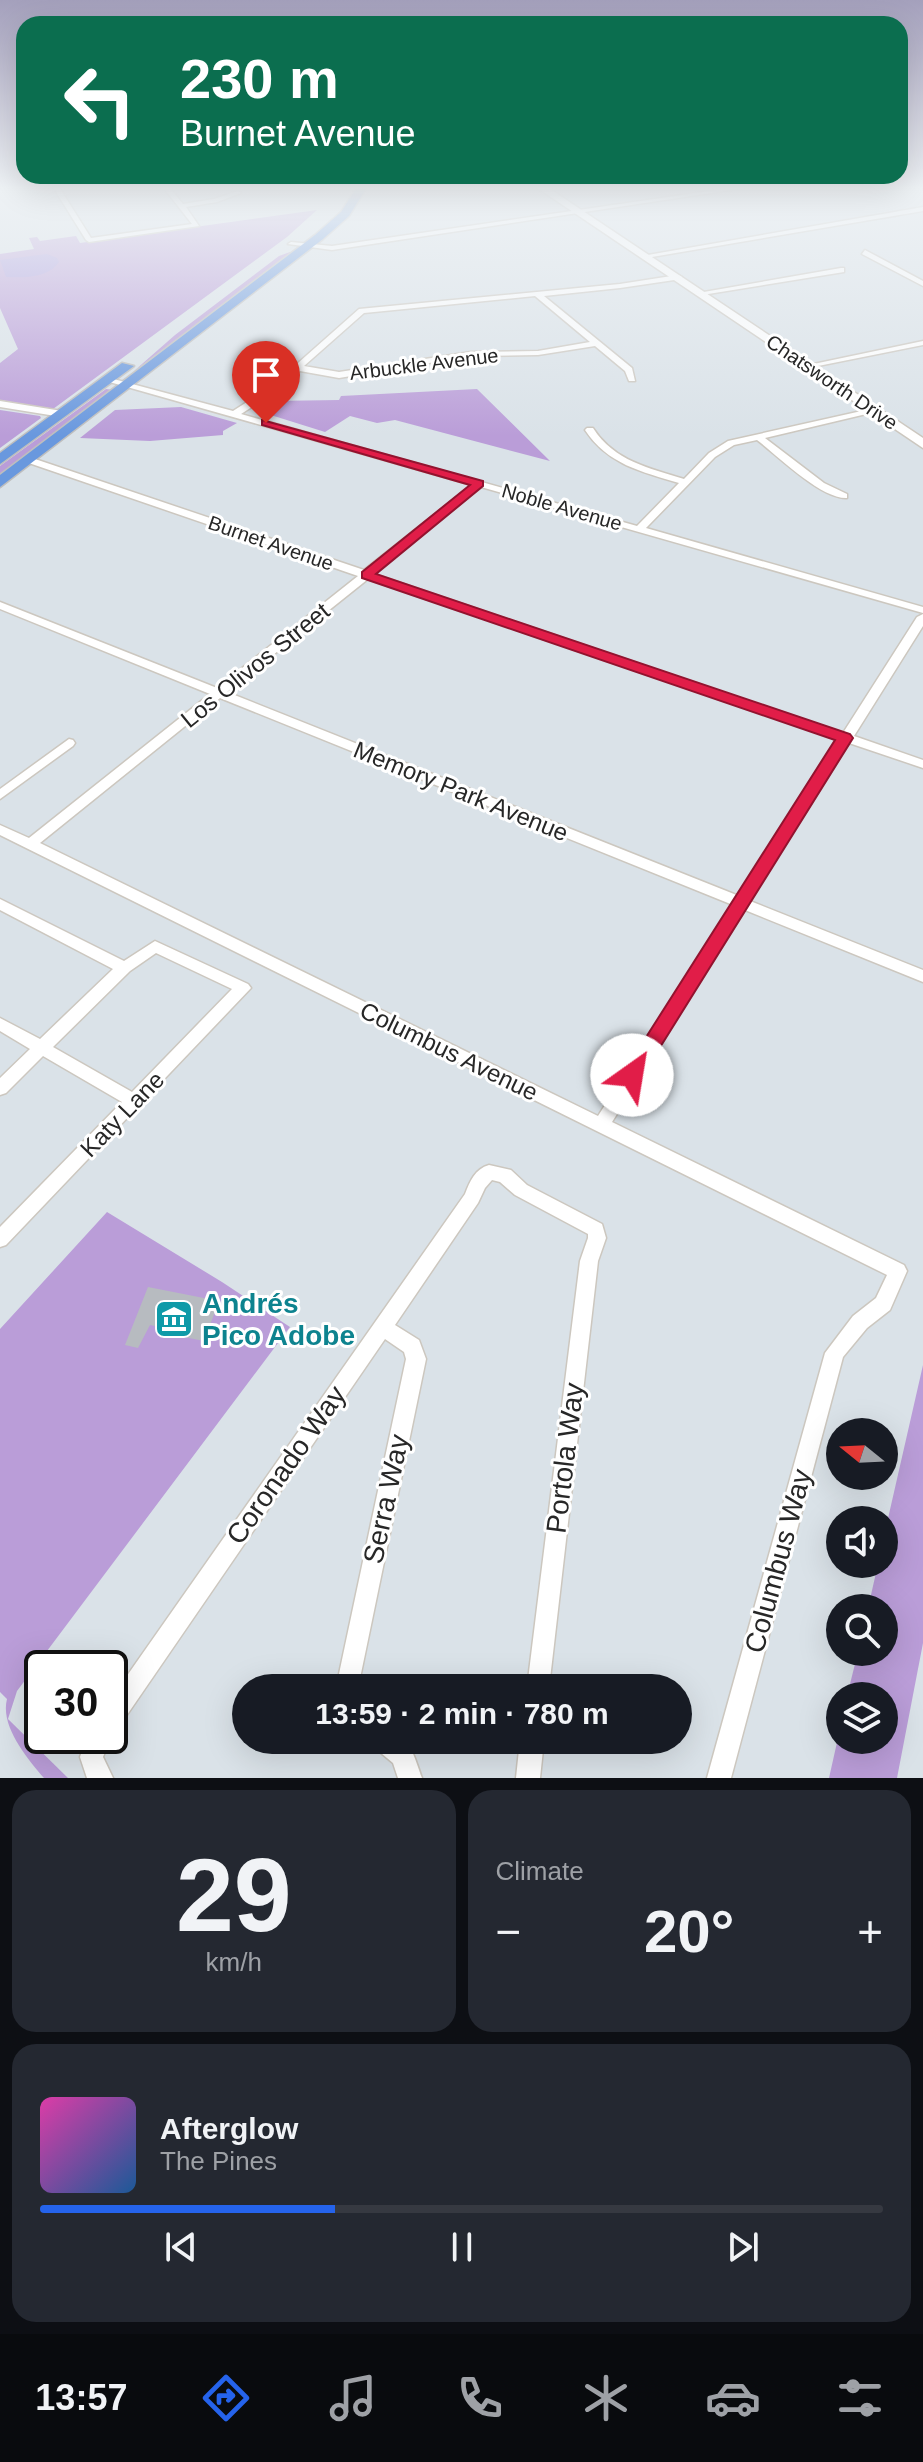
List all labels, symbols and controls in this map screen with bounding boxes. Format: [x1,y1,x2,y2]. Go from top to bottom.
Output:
text: 230 m [180,47,339,110]
icon: left [48,48,152,152]
text: Burnet Avenue [180,113,416,154]
street label: Chatsworth Drive [762,330,902,434]
pin [232,341,300,423]
street label: Arbuckle Avenue [348,344,500,384]
icon: arrive [244,353,288,397]
street label: Noble Avenue [499,479,625,535]
street label: Burnet Avenue [206,511,336,575]
street label: Los Olivos Street [175,597,335,733]
street label: Memory Park Avenue [350,736,572,846]
street label: Columbus Avenue [356,996,542,1106]
position arrow [590,1033,674,1117]
street label: Katy Lane [75,1066,169,1162]
place label: Andrés Pico Adobe [202,1288,355,1351]
museum icon: Andrés Pico Adobe [153,1298,195,1340]
street label: Coronado Way [220,1380,352,1550]
street label: Portola Way [540,1381,590,1535]
north arrow [826,1418,898,1490]
map controls [826,1418,898,1754]
street label: Serra Way [357,1432,415,1566]
street label: Columbus Way [739,1466,817,1656]
button: sound [826,1506,898,1578]
button: search [826,1594,898,1666]
speed limit sign: 30 [24,1650,128,1754]
button: layers [826,1682,898,1754]
text: 13:59 · 2 min · 780 m [315,1697,609,1730]
text: 29 [176,1837,292,1953]
text: Climate [496,1856,584,1886]
text: 20° [644,1898,735,1965]
text: − [496,1907,521,1956]
text: + [857,1907,883,1956]
text: km/h [206,1947,262,1977]
text: Afterglow [160,2112,298,2145]
text: The Pines [160,2146,277,2176]
icon: previous [159,2225,203,2269]
icon: pause [440,2225,484,2269]
icon: next [721,2225,765,2269]
icon: directions [198,2370,254,2426]
icon: music [325,2370,381,2426]
icon: phone [452,2370,508,2426]
icon: climate [578,2370,634,2426]
icon: car [705,2370,761,2426]
icon: filters [832,2370,888,2426]
text: 13:57 [35,2377,127,2418]

